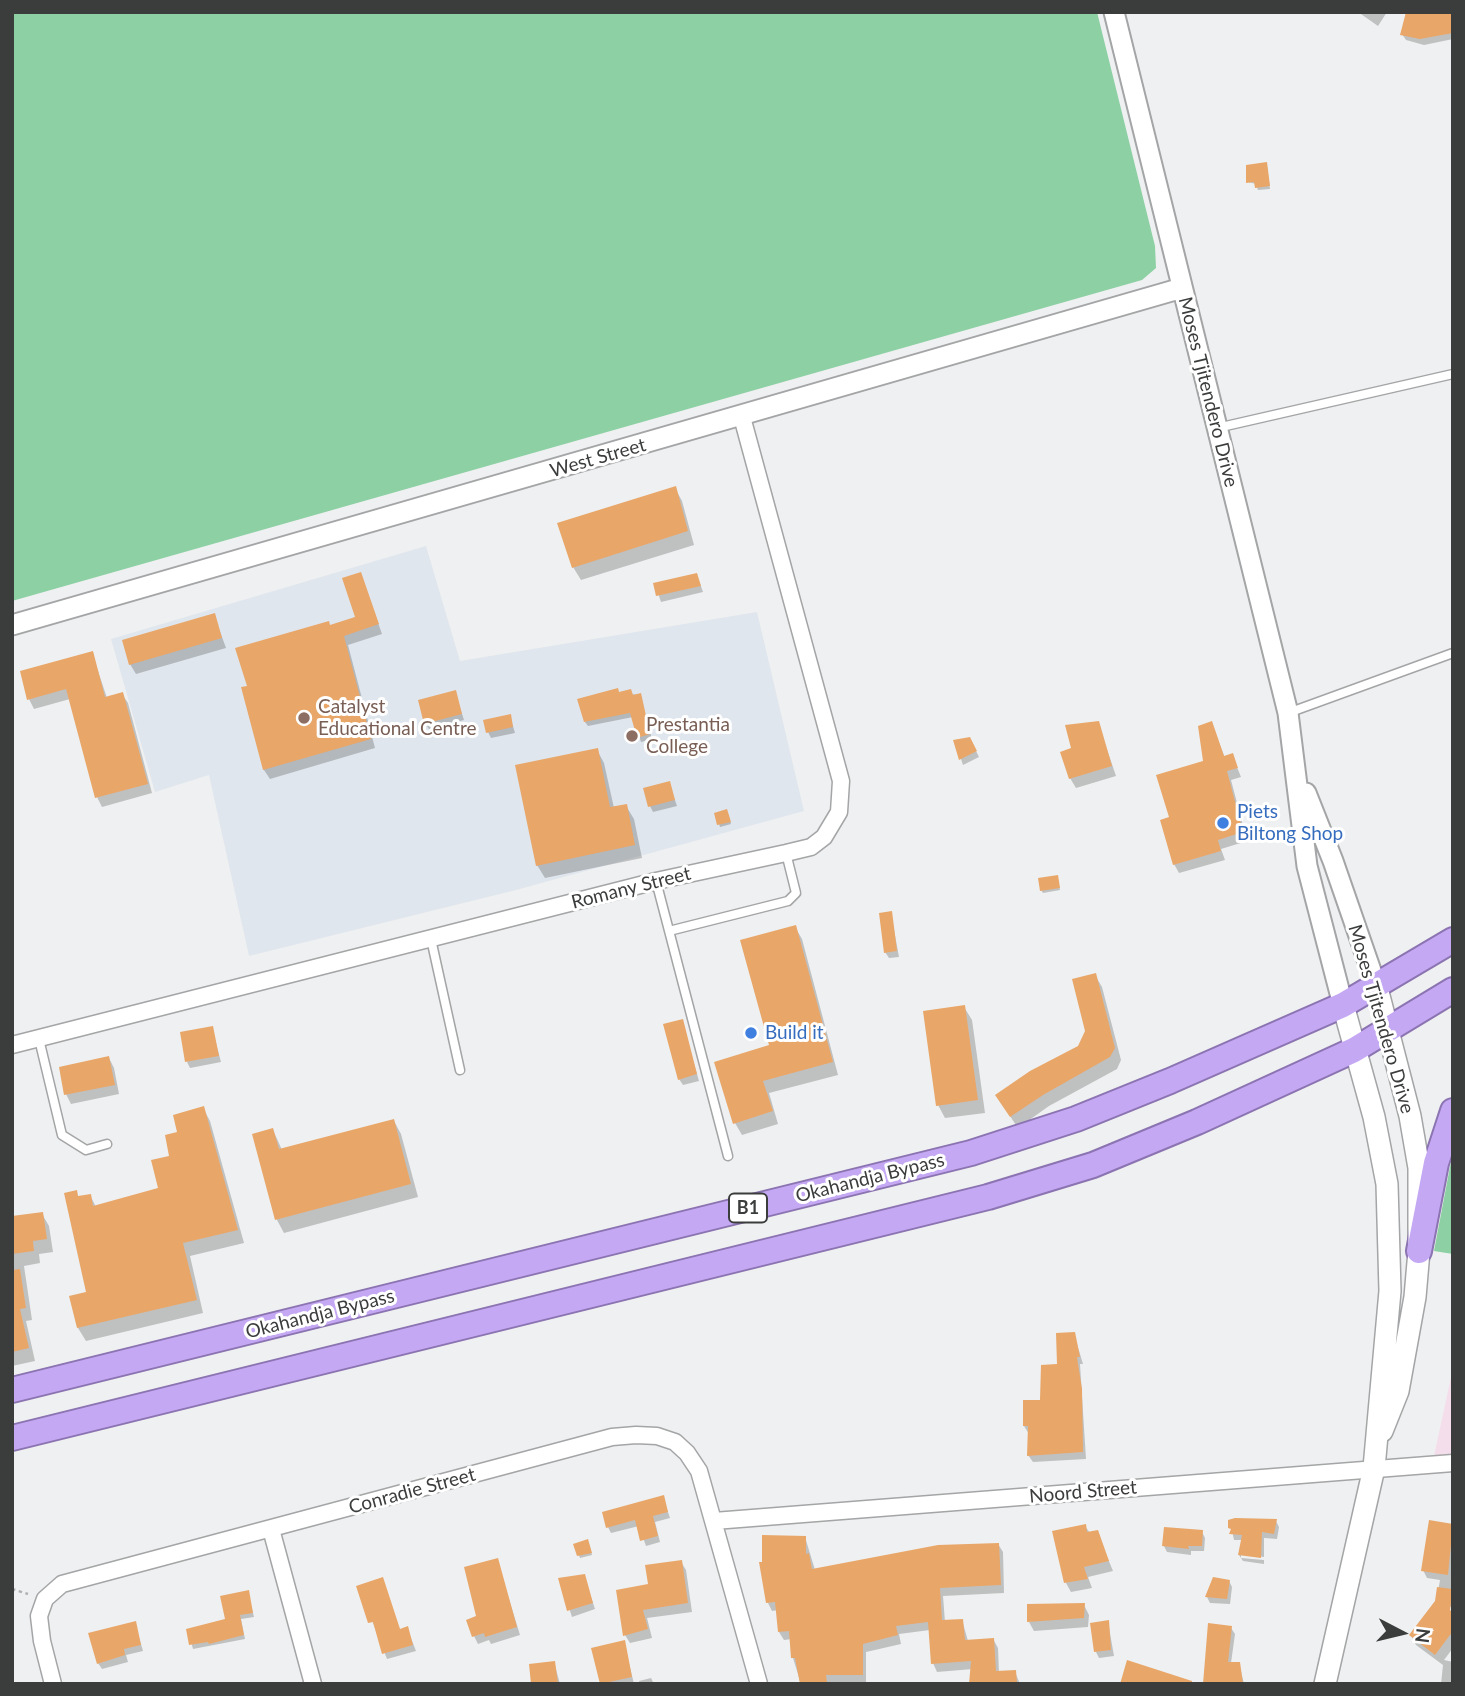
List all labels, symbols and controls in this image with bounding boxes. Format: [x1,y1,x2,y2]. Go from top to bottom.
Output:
street label: Moses Tjitendero Drive [1173,295,1243,489]
street label: West Street [547,433,649,483]
place label: Catalyst Educational Centre [318,696,476,740]
marker: Catalyst Educational Centre [296,710,312,726]
place label: Prestantia College [646,714,730,758]
marker: Prestantia College [624,728,640,744]
place label: Piets Biltong Shop [1237,801,1343,845]
marker: Piets Biltong Shop [1215,815,1231,831]
street label: Romany Street [569,862,693,914]
street label: Moses Tjitendero Drive [1343,922,1419,1116]
place label: Build it [765,1022,824,1044]
marker: Build it [743,1025,759,1041]
street label: Okahandja Bypass [793,1148,947,1208]
road number: B1 [729,1194,767,1223]
street label: Okahandja Bypass [243,1284,397,1344]
street label: Conradie Street [346,1463,478,1519]
street label: Noord Street [1028,1476,1138,1508]
north arrow [1367,1598,1437,1668]
text: N [1411,1627,1436,1644]

